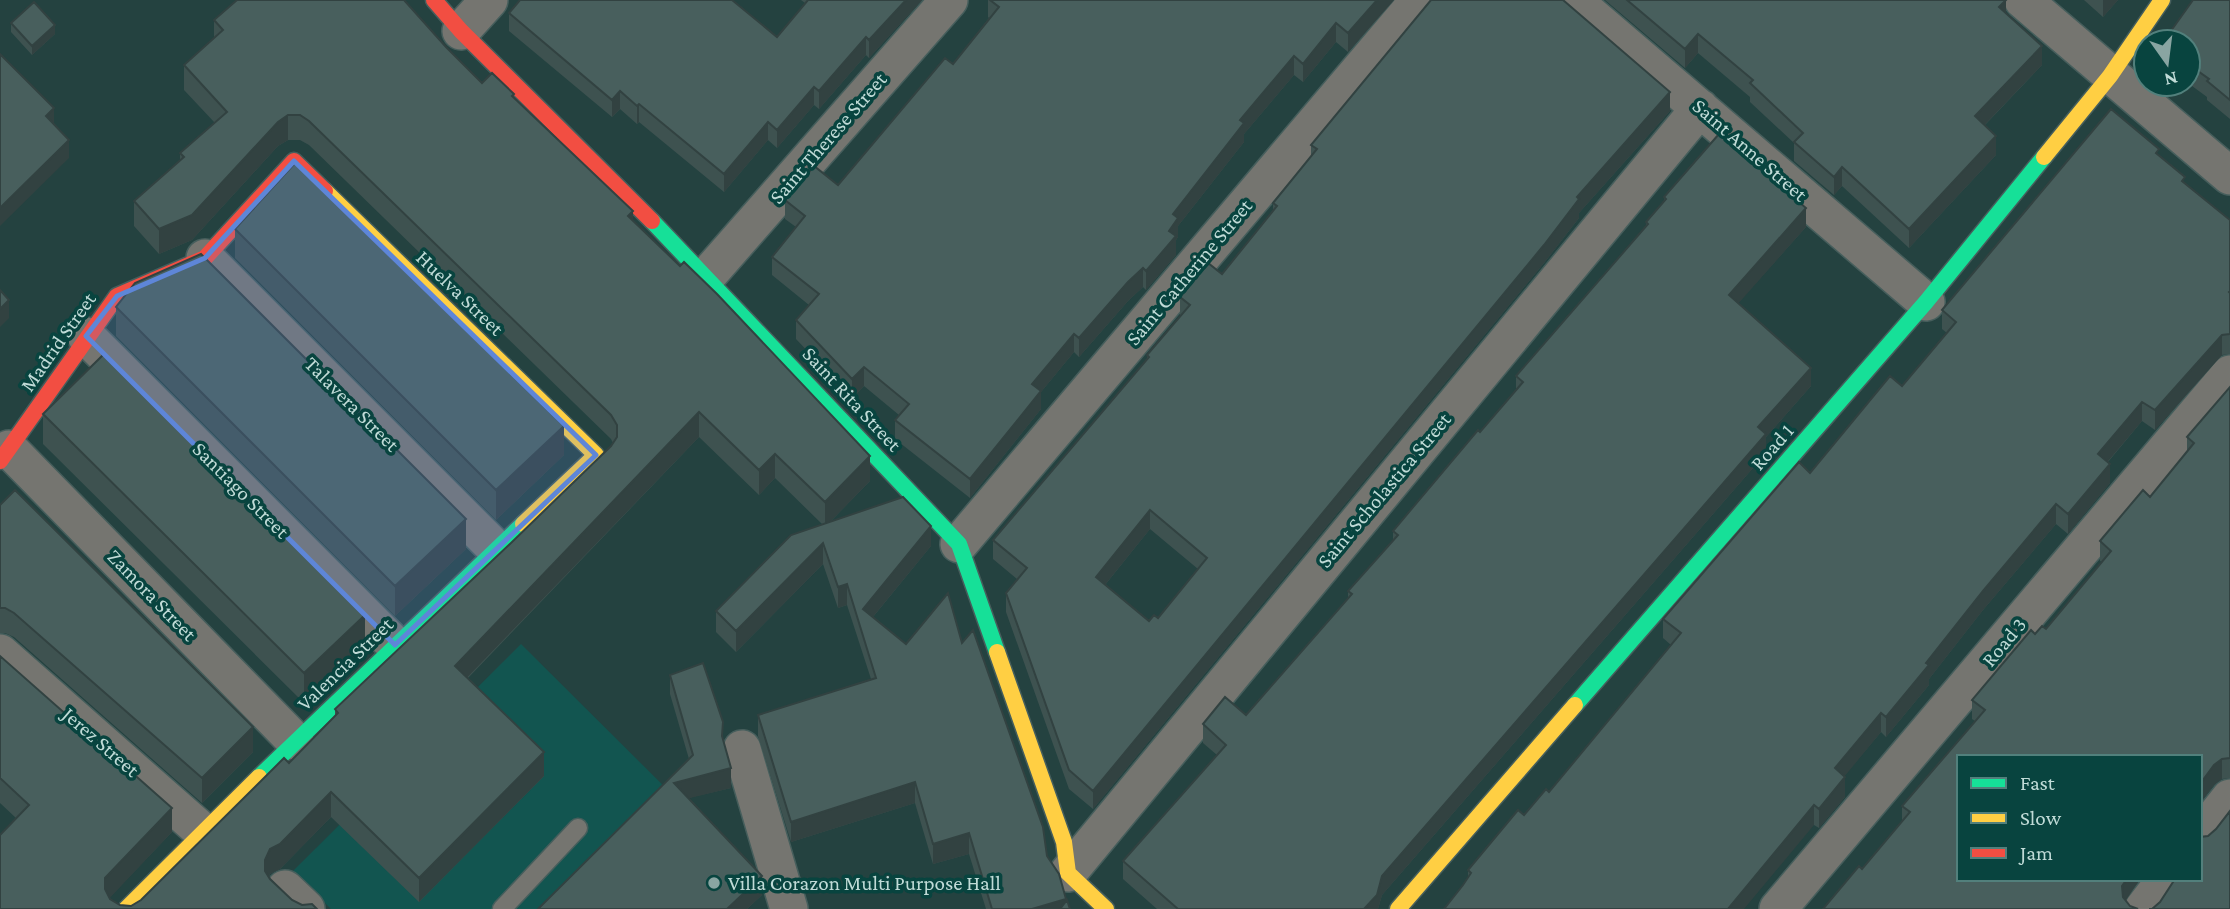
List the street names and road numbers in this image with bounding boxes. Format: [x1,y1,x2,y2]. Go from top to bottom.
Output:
street label: Saint Therese Street [764,67,892,209]
street label: Saint Anne Street [1688,94,1813,207]
street label: Saint Catherine Street [1121,193,1258,350]
street label: Huelva Street [411,245,509,341]
street label: Madrid Street [15,287,102,396]
street label: Saint Rita Street [798,342,907,457]
street label: Talavera Street [300,352,405,457]
street label: Saint Scholastica Street [1312,407,1456,572]
street label: Road 1 [1745,419,1799,475]
street label: Santiago Street [188,437,295,544]
street label: Zamora Street [102,544,202,646]
street label: Valencia Street [292,612,399,716]
street label: Road 3 [1977,613,2031,671]
street label: Jerez Street [56,701,145,782]

